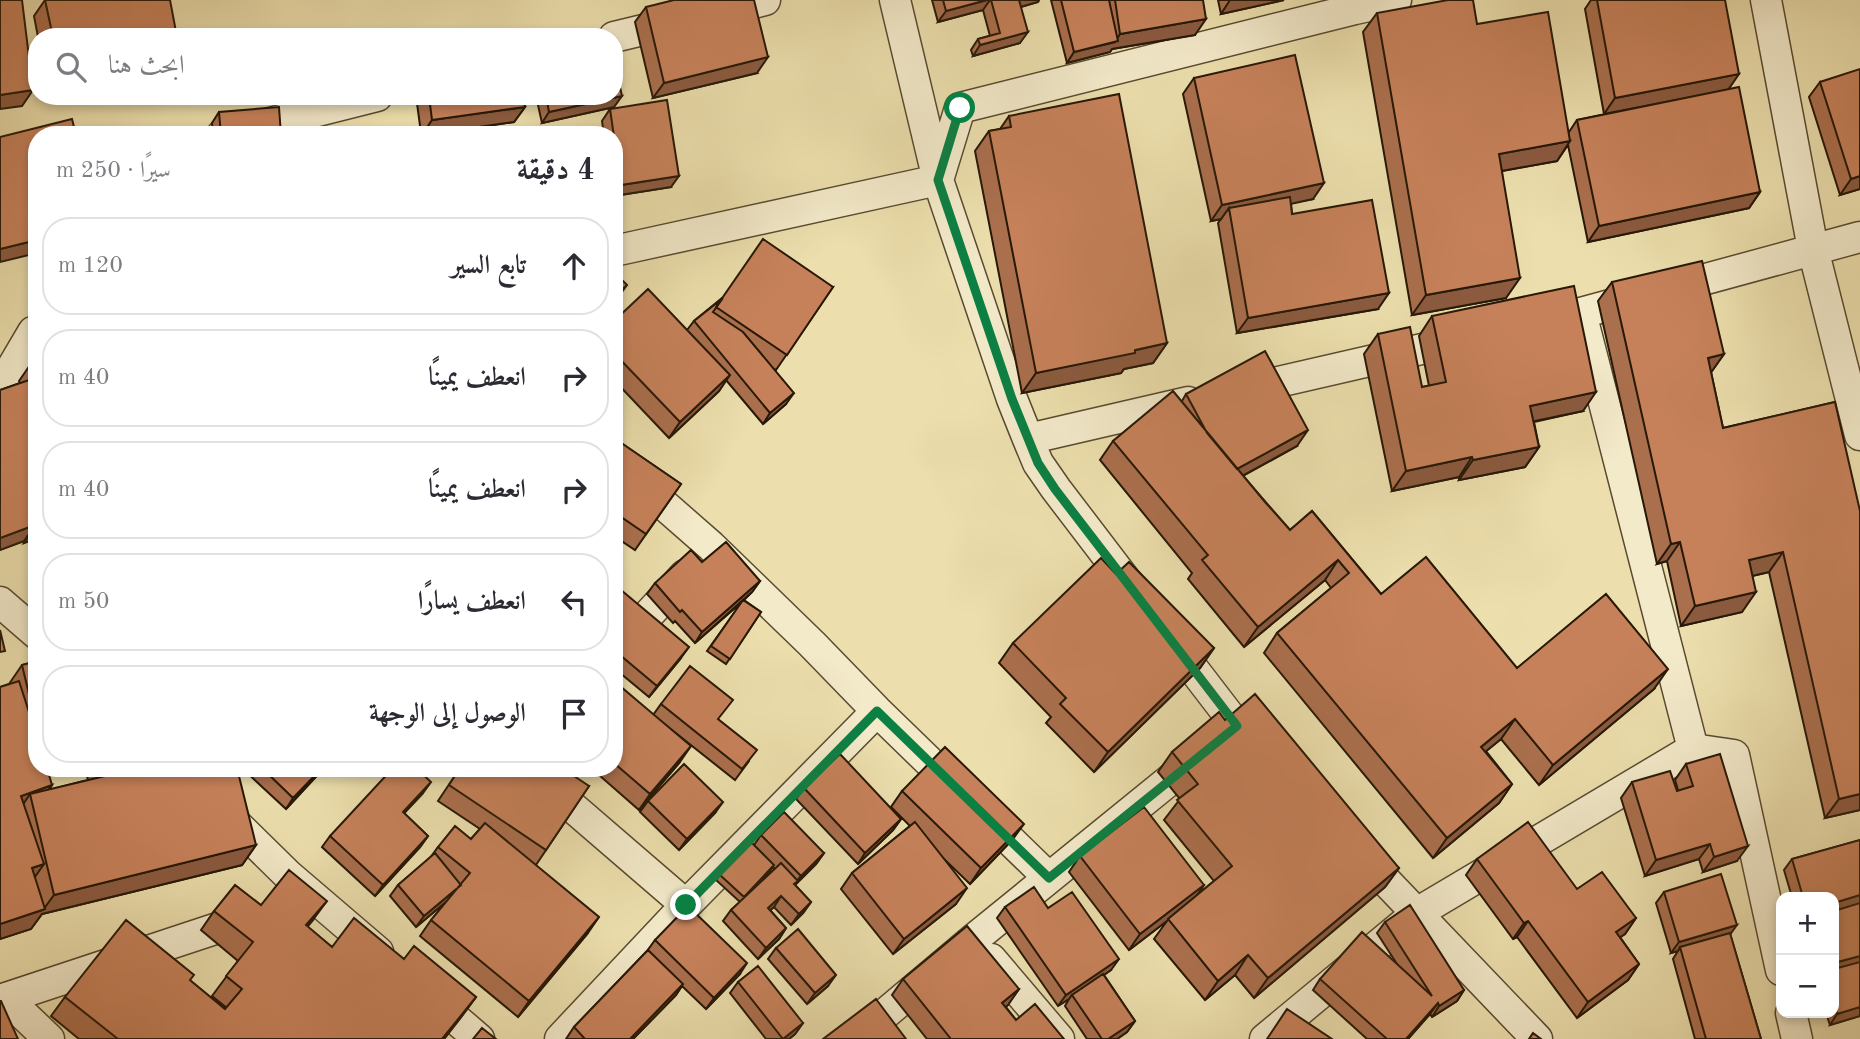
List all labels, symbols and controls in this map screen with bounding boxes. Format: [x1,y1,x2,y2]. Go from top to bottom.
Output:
search box [28,28,623,105]
icon: search [52,48,90,86]
text: ابحث هنا [108,53,185,79]
route start [944,92,975,123]
text: 4 دقيقة [517,156,595,186]
text: سيرًا · 250 m [56,159,171,182]
icon: ahead [555,247,593,285]
text: تابع السير [451,253,526,279]
text: 120 m [58,254,123,277]
icon: right [555,359,593,397]
text: انعطف يمينًا [428,365,526,391]
text: 40 m [58,366,109,389]
icon: right [555,471,593,509]
text: انعطف يمينًا [428,477,526,503]
text: 40 m [58,478,109,501]
icon: left [555,583,593,621]
text: انعطف يسارًا [418,589,526,615]
text: 50 m [58,590,109,613]
icon: arrive [555,695,593,733]
text: الوصول إلى الوجهة [369,701,526,727]
route end [670,889,701,920]
map controls [1776,892,1839,1018]
button: + [1776,892,1839,955]
button: − [1776,955,1839,1018]

